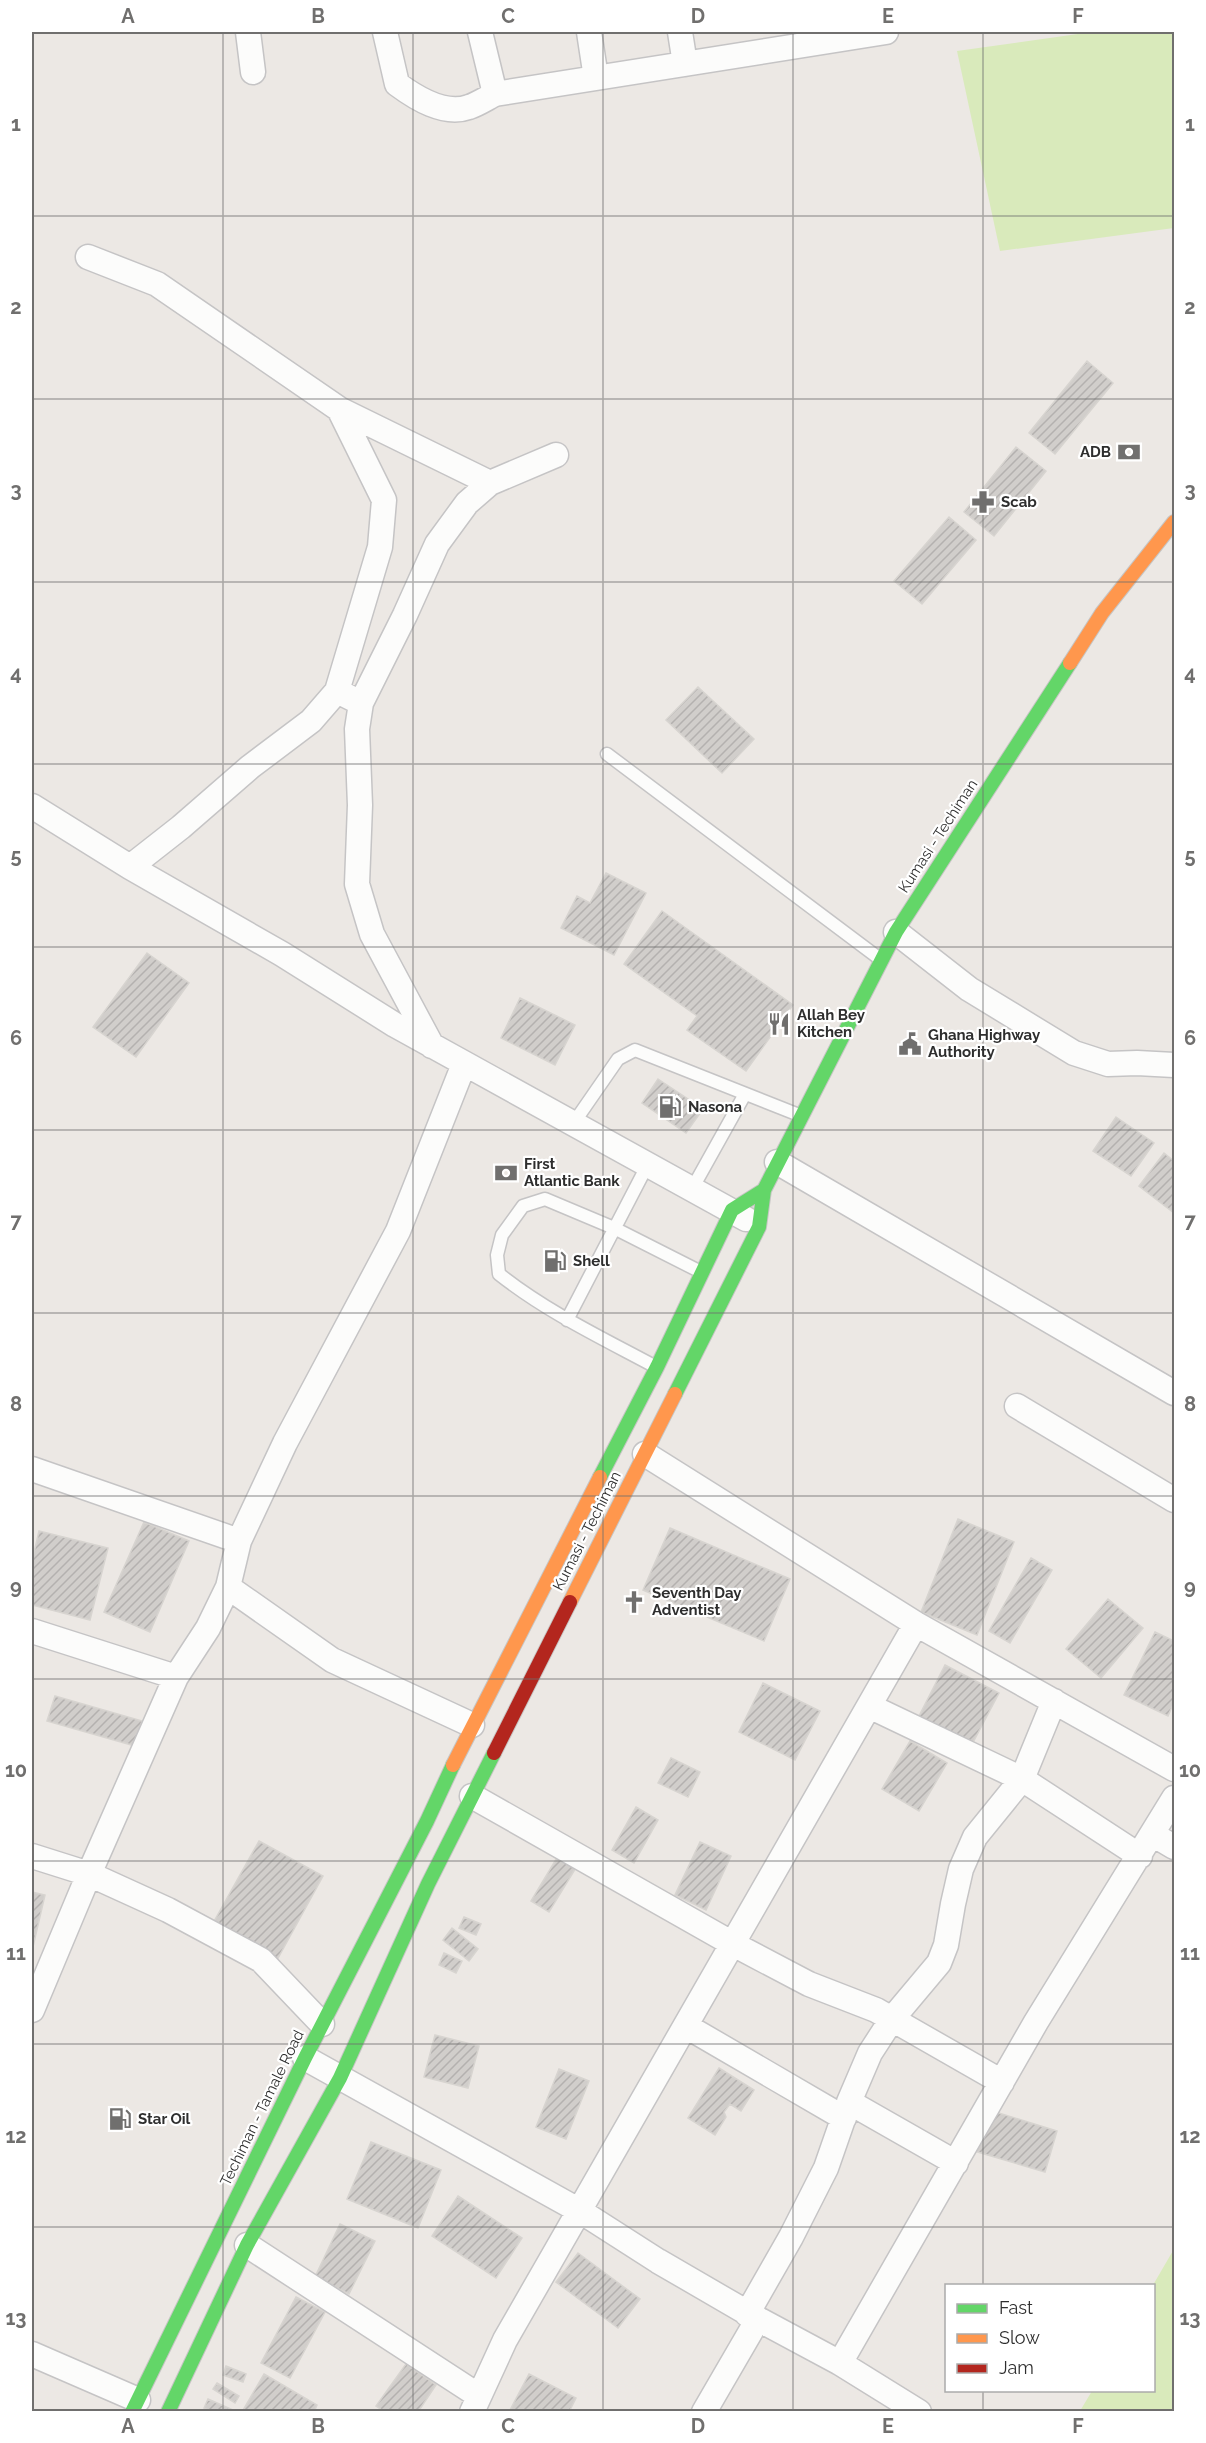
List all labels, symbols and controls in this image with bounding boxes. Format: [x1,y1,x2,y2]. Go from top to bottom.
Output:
text: A [121,4,135,28]
text: B [311,4,325,28]
text: C [501,4,515,28]
text: D [691,4,705,28]
text: E [882,4,894,28]
text: F [1072,4,1084,28]
text: 1 [11,112,21,136]
text: 1 [1185,112,1195,136]
text: 2 [10,295,22,319]
text: 2 [1184,295,1196,319]
bank icon: ADB [1116,439,1142,465]
place label: ADB [1080,443,1111,461]
text: 3 [10,478,22,502]
text: 3 [1184,478,1196,502]
pharmacy icon: Scab [970,489,996,515]
place label: Scab [1001,493,1037,511]
text: 4 [10,661,22,685]
text: 4 [1184,661,1196,685]
street label: Kumasi - Techiman [895,776,981,896]
text: 5 [10,844,22,868]
text: 5 [1184,844,1196,868]
place label: Allah Bey Kitchen [797,1006,866,1041]
restaurant icon: Allah Bey Kitchen [766,1011,792,1037]
text: 6 [10,1026,22,1050]
place label: Ghana Highway Authority [928,1026,1041,1061]
text: 6 [1184,1026,1196,1050]
public building icon: Ghana Highway Authority [897,1031,923,1057]
fuel station icon: Nasona [657,1094,683,1120]
place label: Nasona [688,1098,743,1116]
place label: First Atlantic Bank [524,1155,620,1190]
bank icon: First Atlantic Bank [493,1160,519,1186]
text: 7 [10,1209,22,1233]
text: 7 [1184,1209,1196,1233]
fuel station icon: Shell [542,1248,568,1274]
place label: Shell [573,1252,610,1270]
text: 8 [10,1392,22,1416]
text: 8 [1184,1392,1196,1416]
street label: Kumasi - Techiman [549,1468,625,1594]
text: 9 [10,1575,22,1599]
text: 9 [1184,1575,1196,1599]
place label: Seventh Day Adventist [652,1584,742,1619]
church icon: Seventh Day Adventist [621,1589,647,1615]
text: 10 [5,1758,27,1782]
text: 10 [1179,1758,1201,1782]
text: 11 [6,1941,26,1965]
text: 11 [1180,1941,1200,1965]
street label: Techiman - Tamale Road [216,2027,308,2189]
fuel station icon: Star Oil [107,2106,133,2132]
place label: Star Oil [138,2110,191,2128]
text: 12 [5,2124,27,2148]
text: 12 [1179,2124,1201,2148]
legend [945,2284,1155,2392]
text: Fast [999,2297,1033,2318]
text: 13 [5,2306,27,2330]
text: 13 [1179,2306,1201,2330]
text: Slow [999,2327,1040,2348]
text: Jam [999,2357,1034,2378]
text: A [121,2414,135,2438]
text: B [311,2414,325,2438]
text: C [501,2414,515,2438]
text: D [691,2414,705,2438]
text: E [882,2414,894,2438]
text: F [1072,2414,1084,2438]

